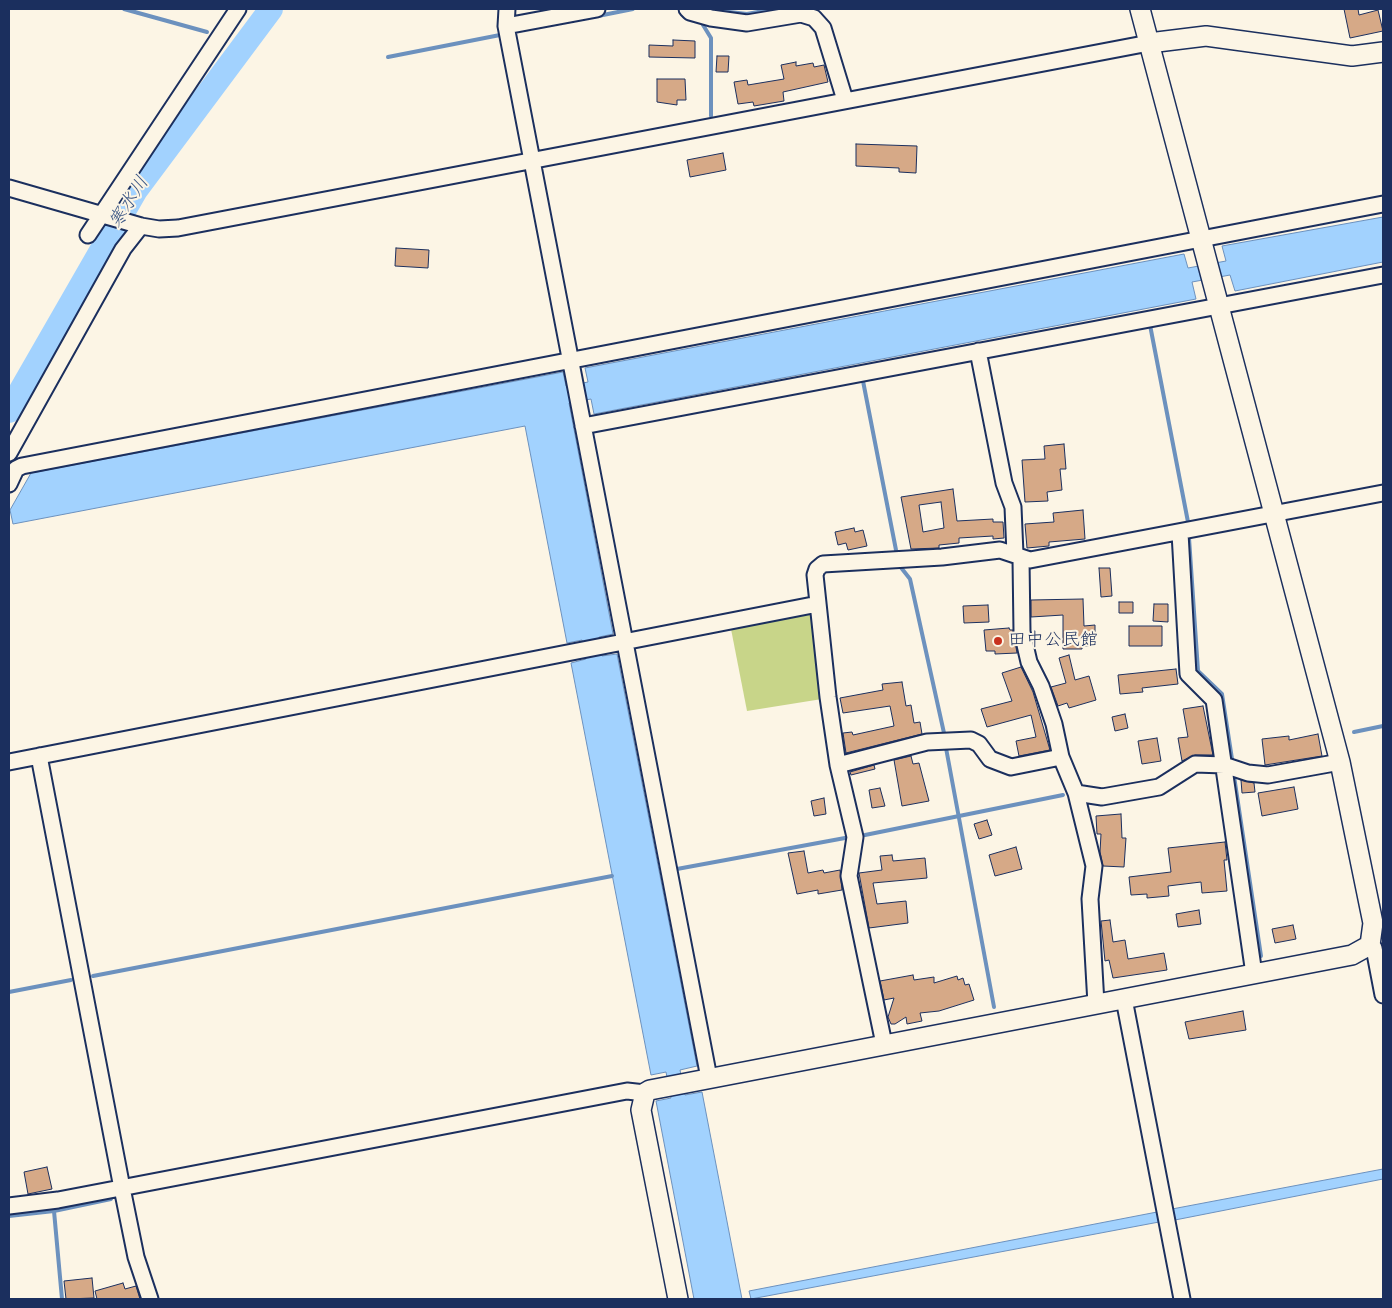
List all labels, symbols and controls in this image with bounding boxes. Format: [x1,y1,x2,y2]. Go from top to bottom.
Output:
water label: 寒水川 [105,173,155,233]
place label: 田中公民館 [1008,630,1098,652]
marker: 田中公民館 [992,635,1004,647]

